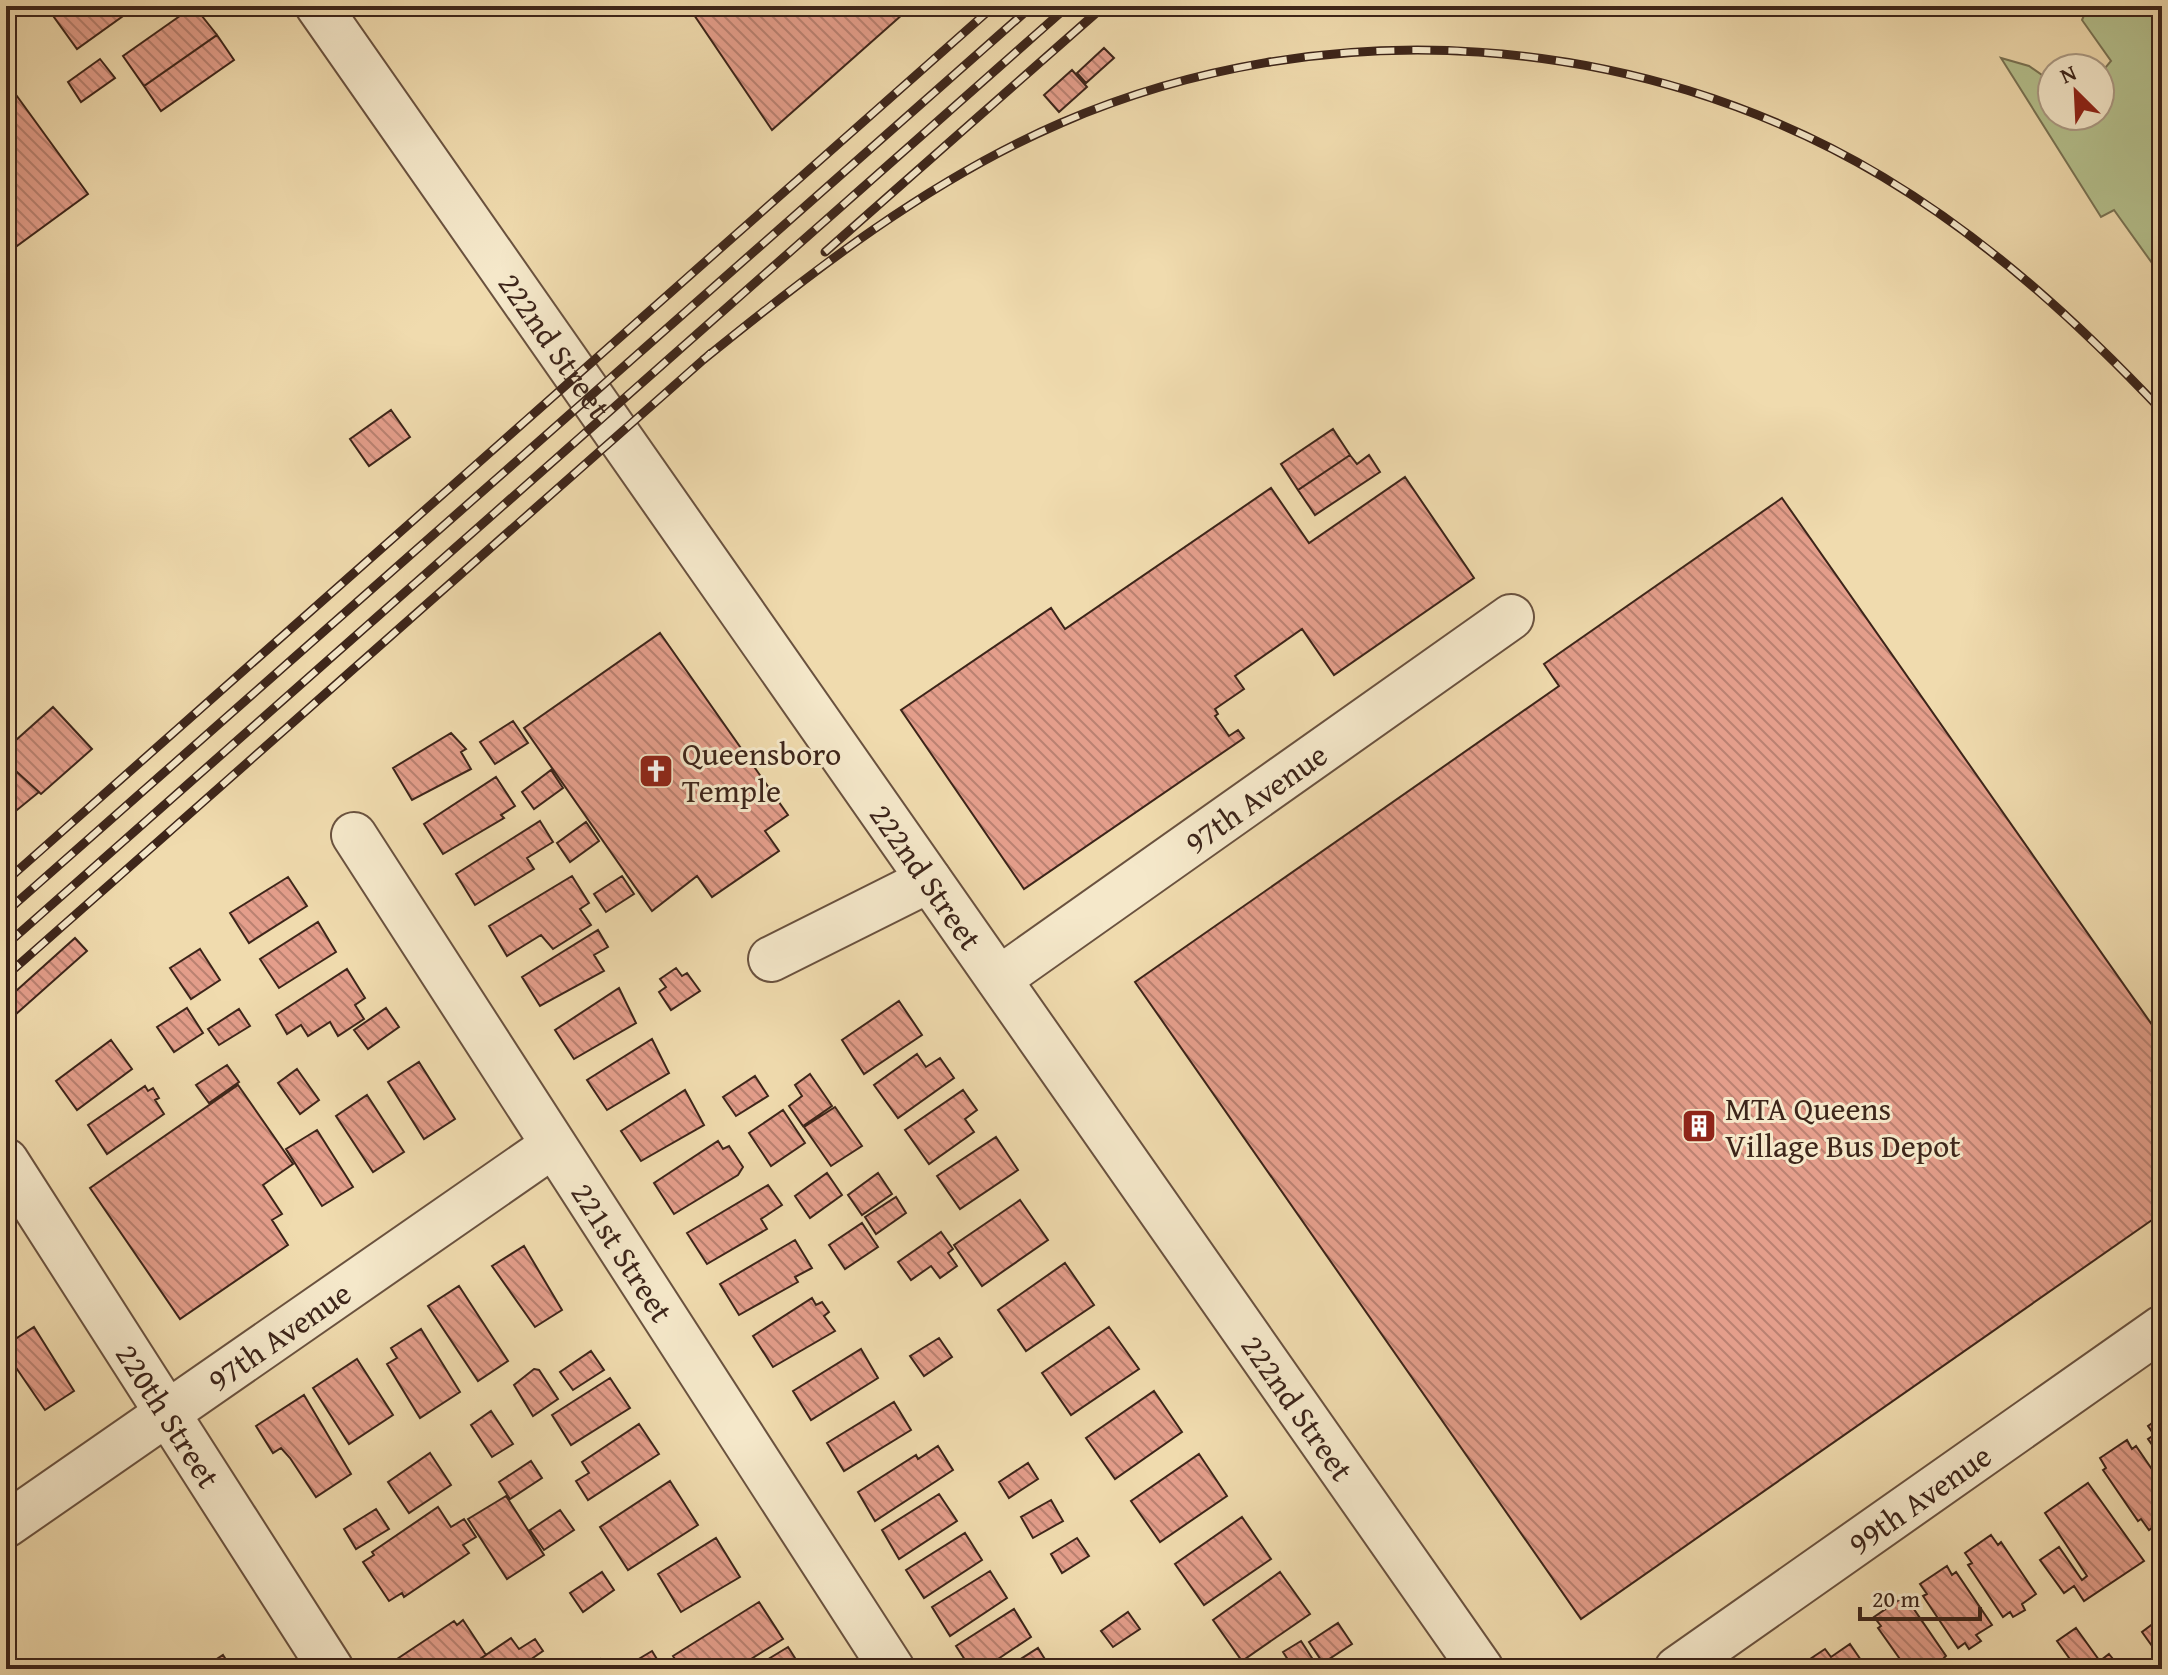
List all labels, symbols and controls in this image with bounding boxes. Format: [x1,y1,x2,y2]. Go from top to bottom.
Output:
north arrow [2036,52,2116,132]
text: N [2055,56,2081,91]
street label: 222nd Street [488,262,623,428]
place label: Queensboro Temple [682,730,841,814]
street label: 97th Avenue [1174,731,1337,865]
church icon: Queensboro Temple [637,752,675,790]
street label: 222nd Street [859,793,994,959]
place label: MTA Queens Village Bus Depot [1725,1085,1961,1169]
building icon: MTA Queens Village Bus Depot [1680,1107,1718,1145]
street label: 221st Street [560,1173,686,1331]
street label: 97th Avenue [197,1269,360,1402]
street label: 222nd Street [1230,1324,1366,1490]
street label: 220th Street [105,1334,233,1497]
street label: 99th Avenue [1838,1432,2000,1566]
scale bar [1860,1571,1980,1621]
text: 20 m [1872,1581,1920,1616]

